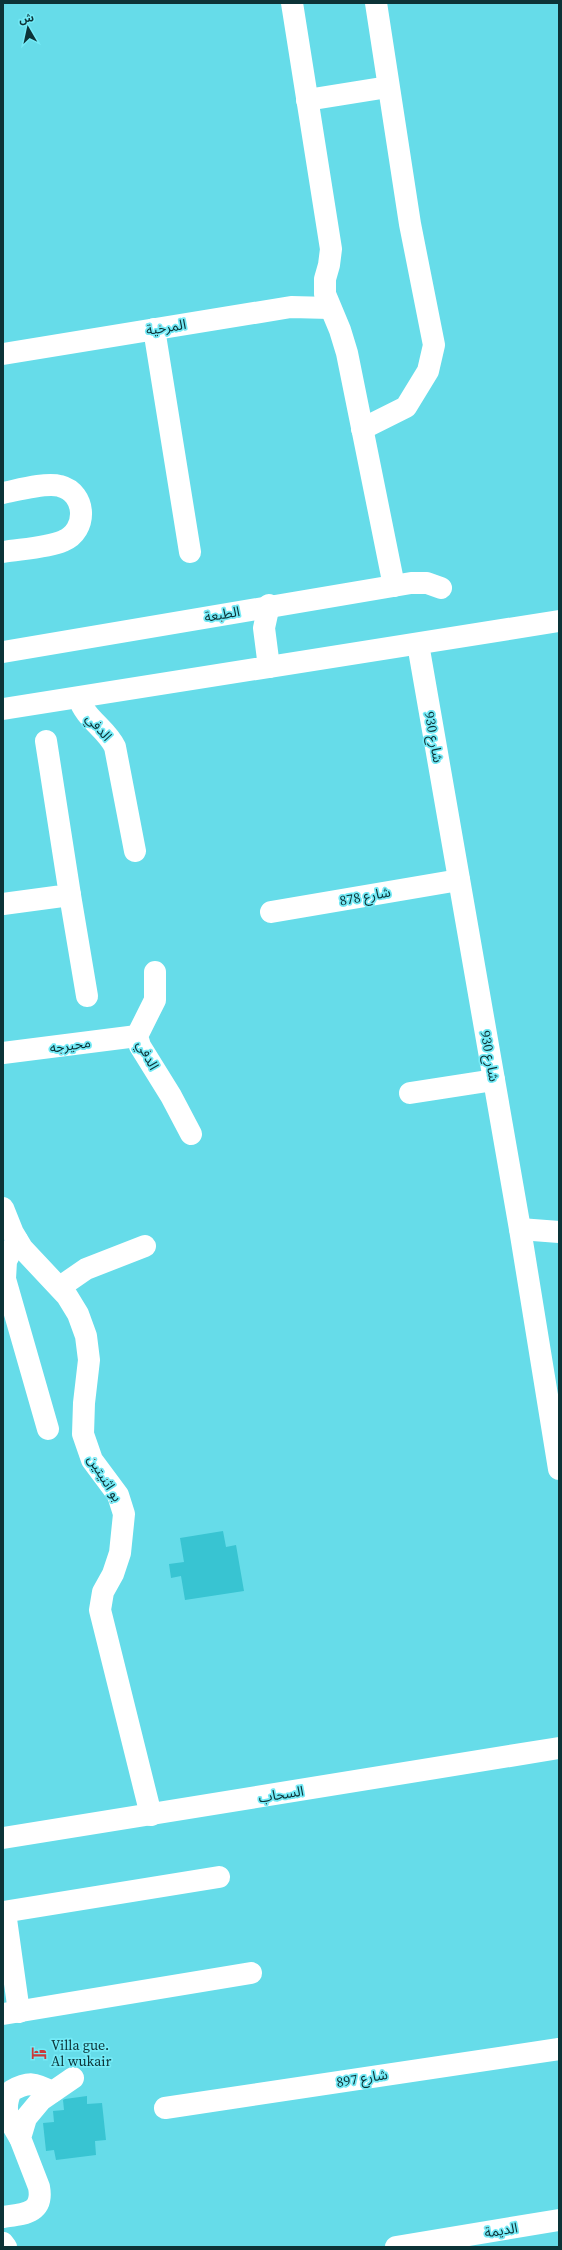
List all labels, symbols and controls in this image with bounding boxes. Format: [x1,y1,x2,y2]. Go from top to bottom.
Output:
north arrow [8,8,48,48]
text: ش [18,10,35,27]
street label: المرخية [145,314,187,340]
street label: الطبعة [203,601,241,627]
street label: الدفي [80,709,117,746]
street label: شارع 930 [419,710,448,764]
street label: شارع 878 [338,882,392,911]
street label: شارع 930 [475,1029,504,1083]
street label: محيرجه [48,1032,92,1058]
street label: الدفي [131,1037,164,1074]
street label: بو اثنيتين [83,1451,127,1505]
street label: السحاب [257,1781,305,1807]
place label: Villa gue. Al wukair [51,2035,112,2071]
hotel icon: Villa gue. Al wukair [30,2044,48,2062]
street label: شارع 897 [335,2064,389,2093]
street label: الديمة [483,2218,519,2242]

